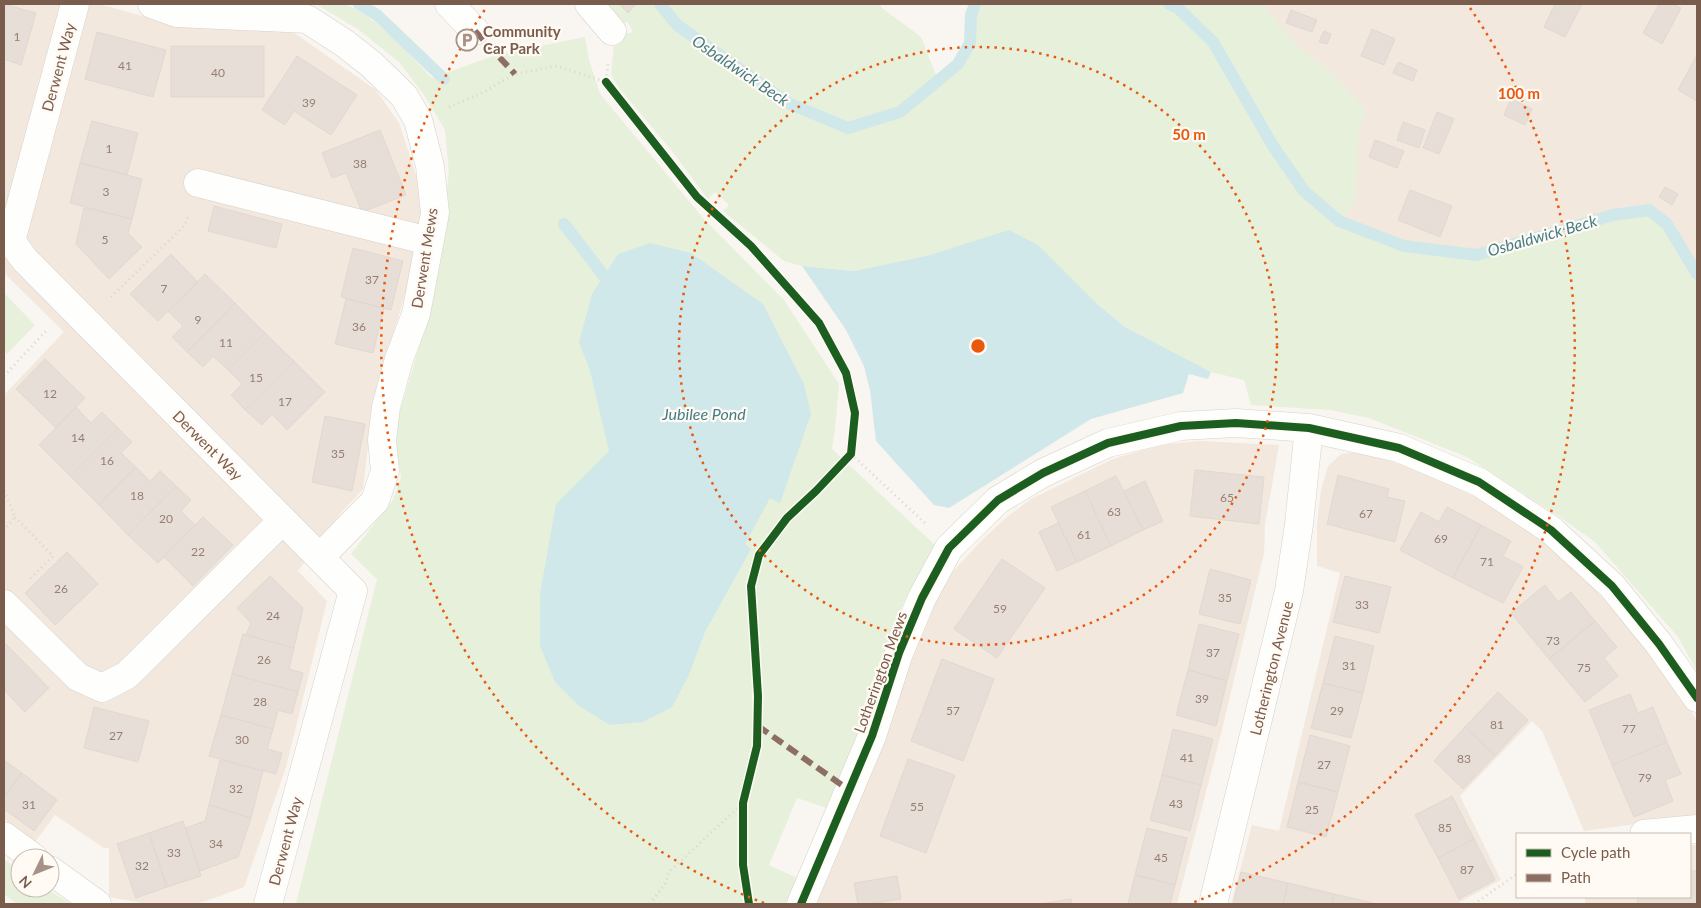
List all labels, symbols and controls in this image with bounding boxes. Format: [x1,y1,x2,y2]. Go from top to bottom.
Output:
street label: Derwent Way [37,20,79,113]
place label: Community Car Park [483,22,561,57]
parking icon: Community Car Park [455,28,479,52]
house number: 1 [14,29,21,44]
water label: Osbaldwick Beck [689,31,793,110]
house number: 41 [118,58,132,73]
house number: 40 [211,65,225,80]
text: 100 m [1498,84,1540,102]
house number: 39 [302,95,316,110]
text: 50 m [1172,125,1206,143]
house number: 1 [106,141,113,156]
house number: 38 [353,156,367,171]
house number: 3 [103,184,110,199]
street label: Derwent Mews [407,206,441,310]
water label: Osbaldwick Beck [1485,210,1599,260]
house number: 5 [102,232,109,247]
house number: 37 [365,272,379,287]
house number: 7 [161,281,168,296]
house number: 9 [195,312,202,327]
house number: 36 [352,319,366,334]
house number: 11 [219,335,233,350]
centre of rings [969,337,987,355]
house number: 15 [249,370,263,385]
house number: 12 [43,386,57,401]
house number: 17 [278,394,292,409]
water label: Jubilee Pond [661,404,746,423]
street label: Derwent Way [169,406,247,484]
house number: 14 [71,430,85,445]
house number: 35 [331,446,345,461]
house number: 16 [100,453,114,468]
house number: 18 [130,488,144,503]
house number: 65 [1220,490,1234,505]
house number: 63 [1107,504,1121,519]
house number: 67 [1359,506,1373,521]
house number: 20 [159,511,173,526]
house number: 61 [1077,527,1091,542]
house number: 69 [1434,531,1448,546]
house number: 22 [191,544,205,559]
house number: 71 [1480,554,1494,569]
house number: 26 [54,581,68,596]
house number: 35 [1218,590,1232,605]
house number: 33 [1355,597,1369,612]
street label: Lotherington Avenue [1246,599,1296,737]
house number: 59 [993,601,1007,616]
house number: 24 [266,608,280,623]
street label: Lotherington Mews [850,609,910,735]
house number: 73 [1546,633,1560,648]
house number: 37 [1206,645,1220,660]
house number: 26 [257,652,271,667]
house number: 31 [1342,658,1356,673]
house number: 75 [1577,660,1591,675]
house number: 39 [1195,691,1209,706]
house number: 28 [253,694,267,709]
house number: 57 [946,703,960,718]
house number: 29 [1330,703,1344,718]
house number: 81 [1490,717,1504,732]
house number: 77 [1622,721,1636,736]
house number: 27 [109,728,123,743]
house number: 30 [235,732,249,747]
house number: 41 [1180,750,1194,765]
house number: 83 [1457,751,1471,766]
house number: 27 [1317,757,1331,772]
house number: 79 [1638,770,1652,785]
house number: 32 [229,781,243,796]
street label: Derwent Way [264,794,306,887]
house number: 43 [1169,796,1183,811]
house number: 31 [22,797,36,812]
house number: 55 [910,799,924,814]
house number: 25 [1305,802,1319,817]
house number: 85 [1438,820,1452,835]
legend [1516,833,1691,898]
house number: 34 [209,836,223,851]
text: Cycle path [1561,843,1630,861]
house number: 33 [167,845,181,860]
north arrow [10,848,60,898]
house number: 45 [1154,850,1168,865]
house number: 32 [135,858,149,873]
house number: 87 [1460,862,1474,877]
text: Path [1561,868,1591,886]
text: N [15,872,35,892]

